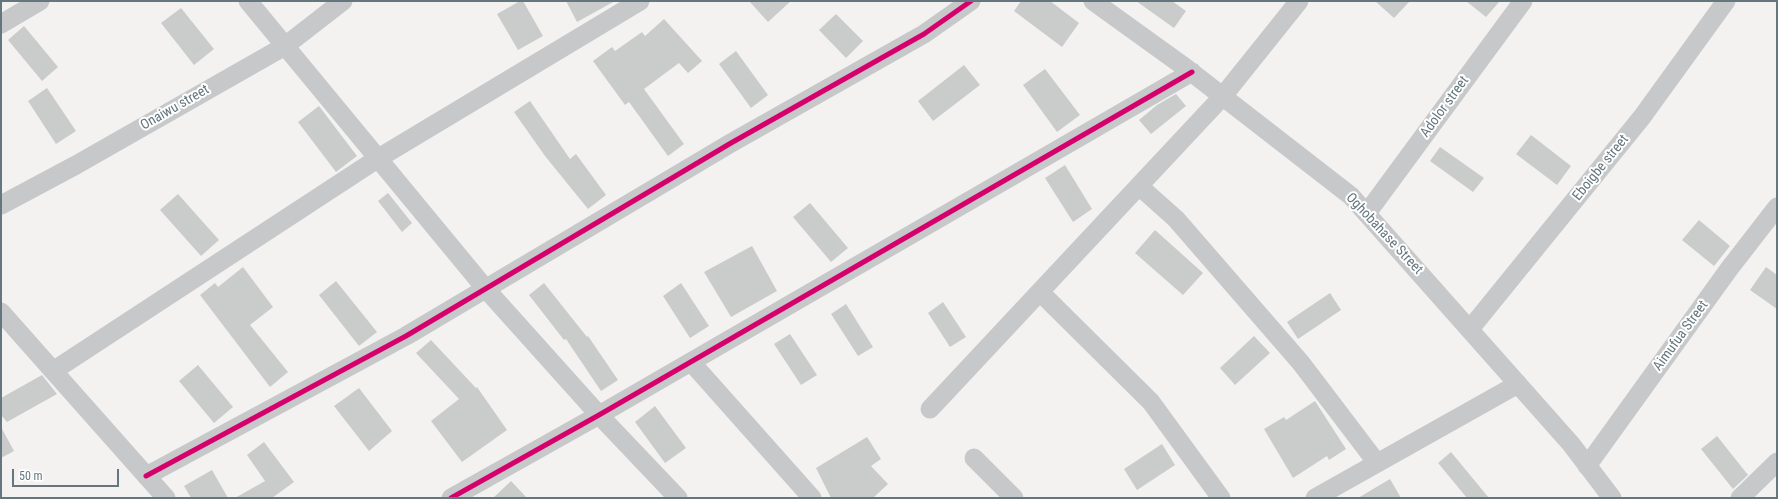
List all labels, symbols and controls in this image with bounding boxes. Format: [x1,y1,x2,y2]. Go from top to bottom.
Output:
street label: Adolor street [1417,73,1473,141]
street label: Onaiwu street [138,82,212,134]
street label: Eboigbe street [1569,132,1633,204]
street label: Oghobahase Street [1342,190,1426,278]
street label: Aimufua Street [1650,298,1712,374]
scale bar [14,461,121,487]
text: 50 m [19,469,43,483]

